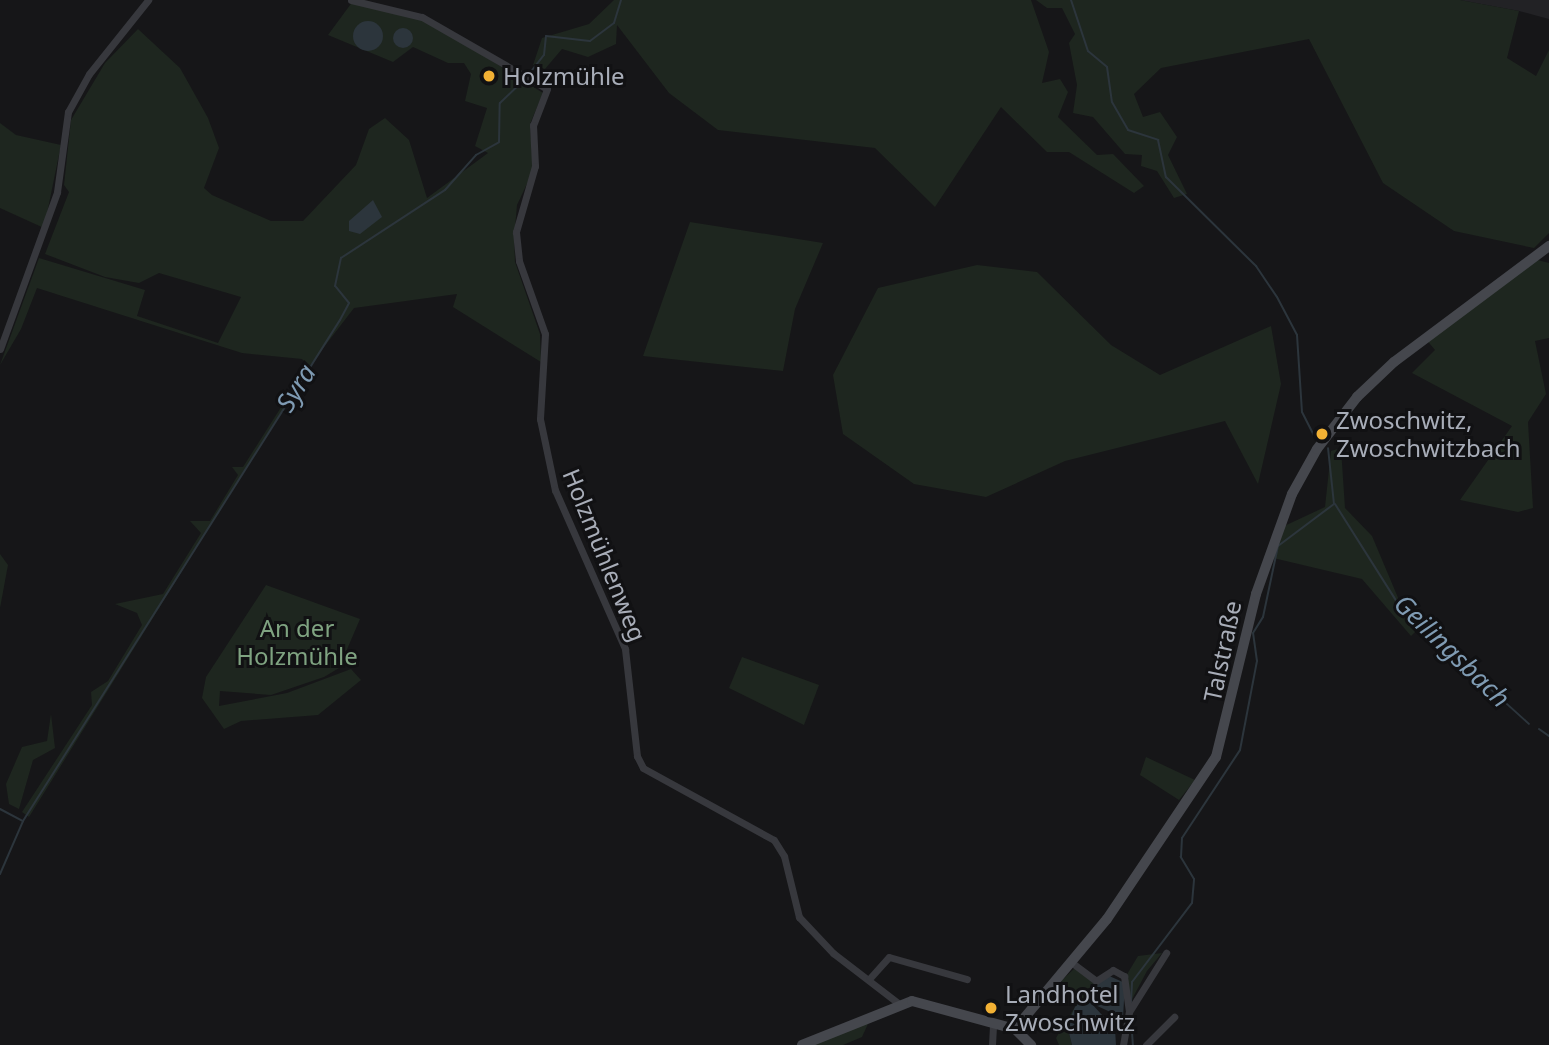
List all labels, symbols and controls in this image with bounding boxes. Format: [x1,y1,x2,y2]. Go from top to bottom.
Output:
place label: Holzmühle [503,62,625,90]
marker: Holzmühle [481,68,497,84]
water label: Syra [270,359,322,417]
place label: Zwoschwitz, Zwoschwitzbach [1336,406,1521,462]
marker: Zwoschwitz, Zwoschwitzbach [1314,426,1330,442]
street label: Holzmühlenweg [557,464,653,646]
water label: Geilingsbach [1388,588,1516,714]
street label: Talstraße [1197,598,1247,704]
park label: An der Holzmühle [236,614,358,670]
place label: Landhotel Zwoschwitz [1005,980,1135,1036]
marker: Landhotel Zwoschwitz [983,1000,999,1016]

